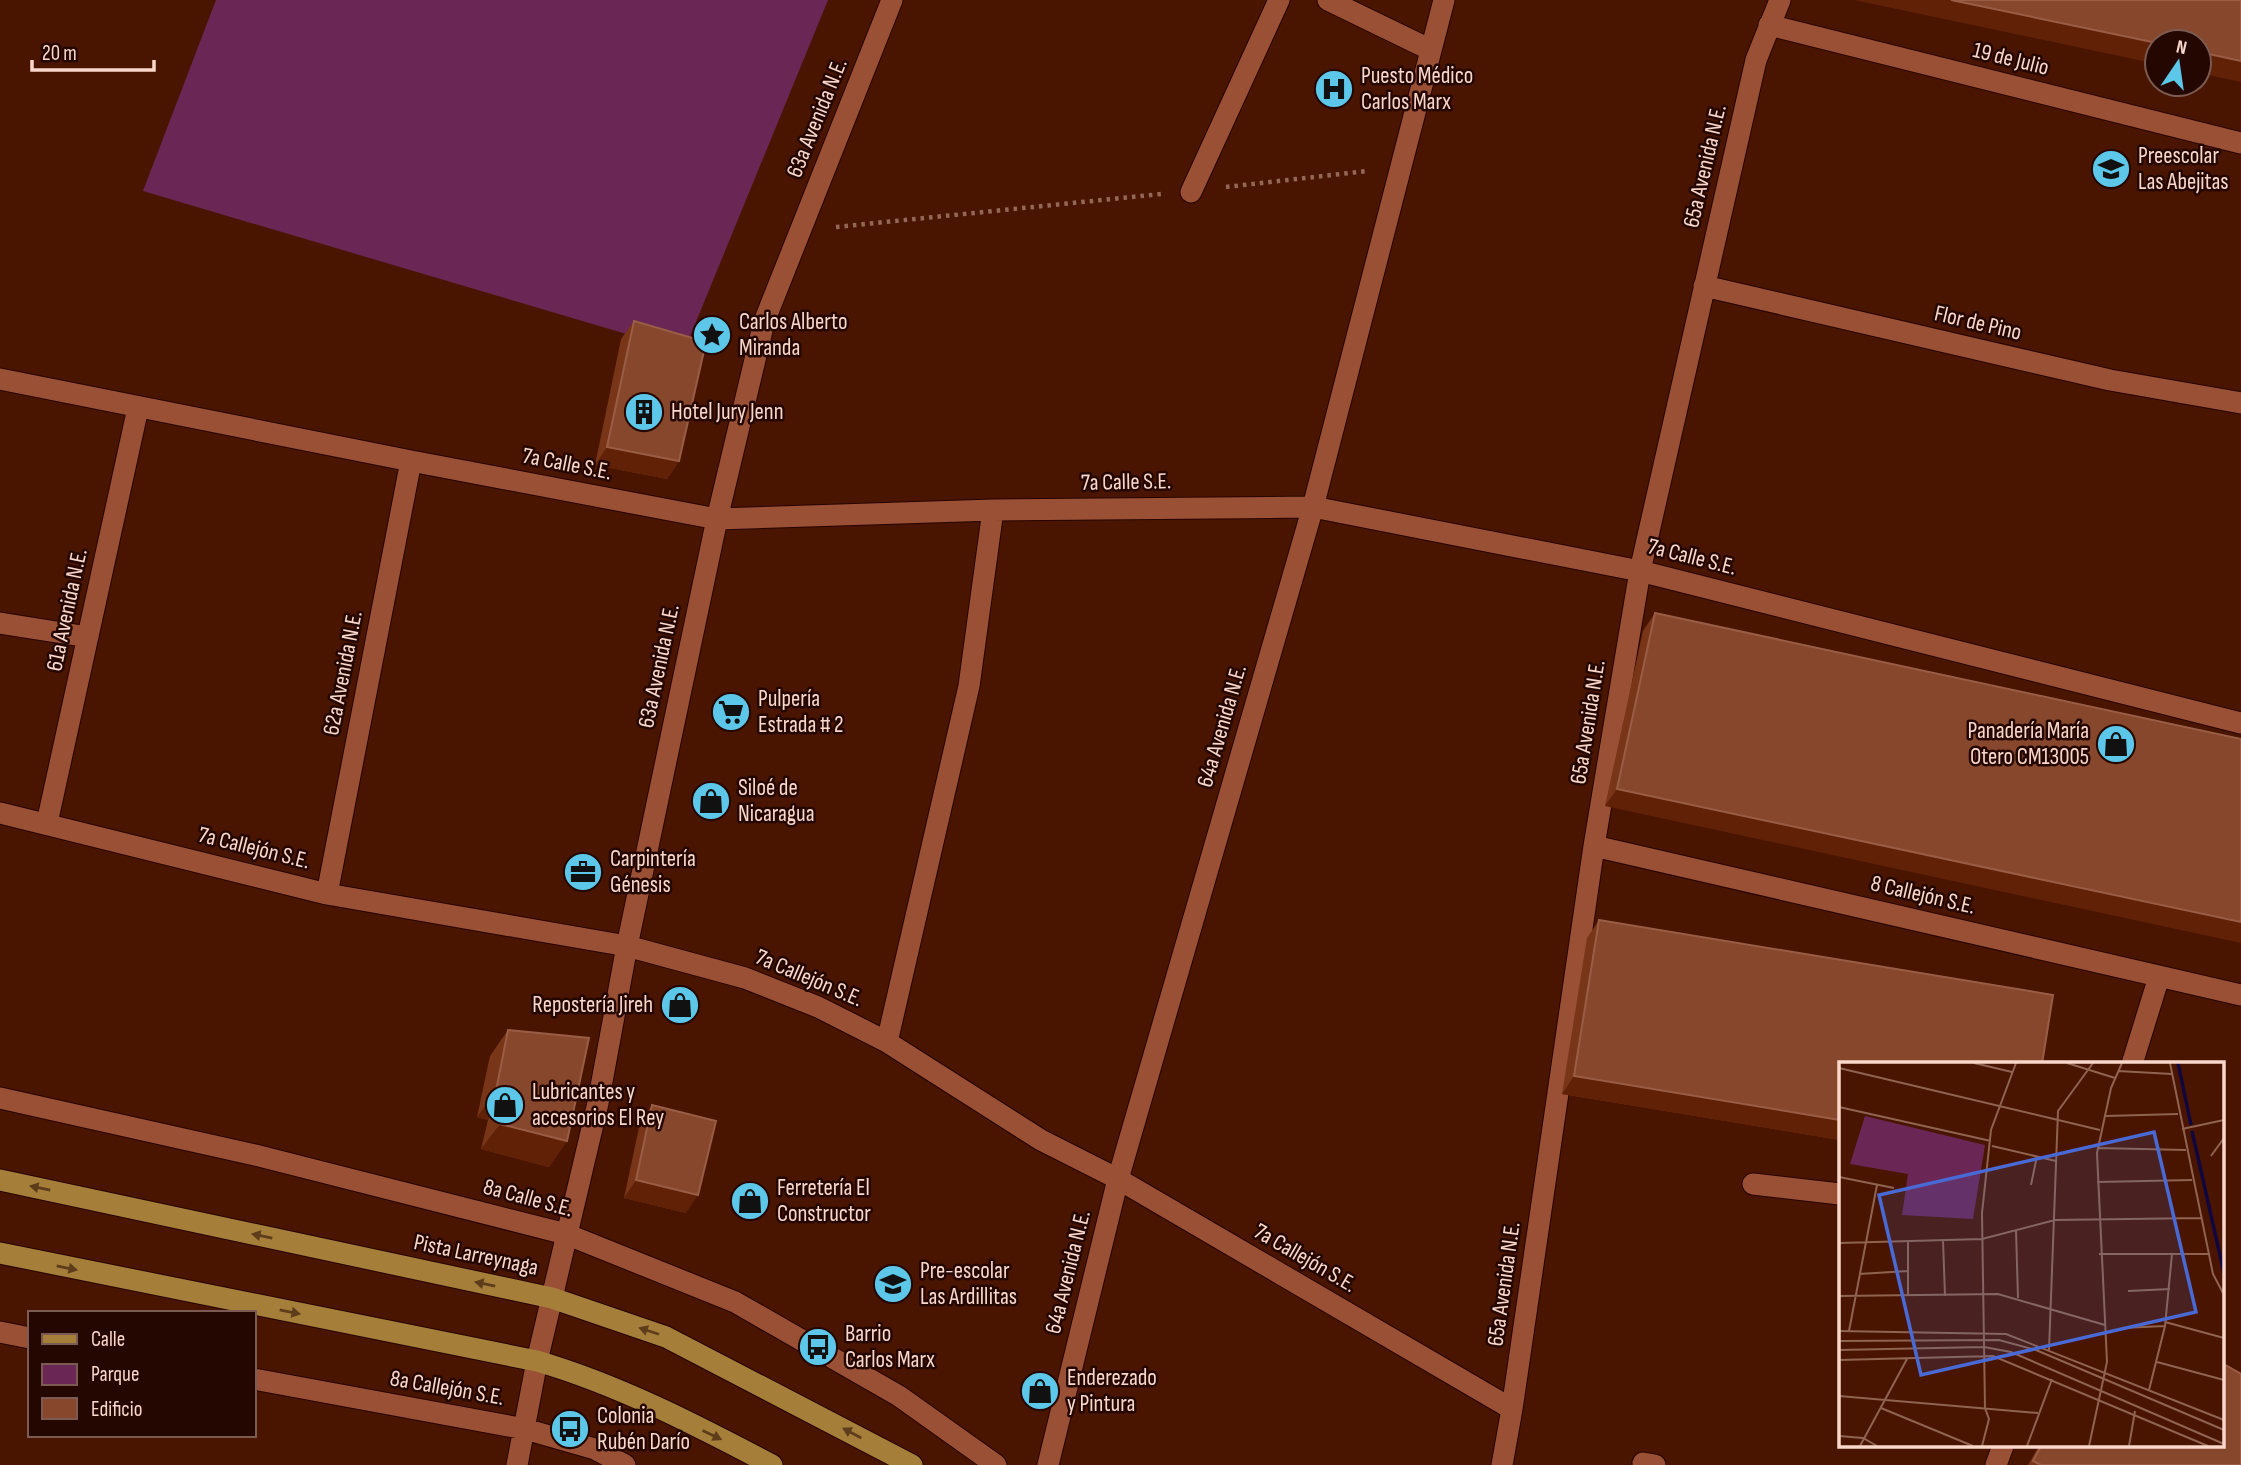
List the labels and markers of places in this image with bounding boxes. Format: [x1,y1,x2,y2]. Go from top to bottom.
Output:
place label: Puesto Médico Carlos Marx [1361,62,1473,116]
hospital icon: Puesto Médico Carlos Marx [1313,68,1355,110]
place label: Preescolar Las Abejitas [2138,142,2229,196]
school or university icon: Preescolar Las Abejitas [2090,148,2132,190]
place label: Carlos Alberto Miranda [739,308,847,362]
place icon: Carlos Alberto Miranda [691,314,733,356]
building icon: Hotel Jury Jenn [623,391,665,433]
place label: Hotel Jury Jenn [671,398,784,426]
place label: Pulpería Estrada # 2 [758,685,844,739]
supermarket icon: Pulpería Estrada # 2 [710,691,752,733]
place label: Panadería María Otero CM13005 [1968,717,2089,771]
shop icon: Panadería María Otero CM13005 [2095,723,2137,765]
place label: Siloé de Nicaragua [738,774,815,828]
shop icon: Siloé de Nicaragua [690,780,732,822]
place label: Carpintería Génesis [610,845,696,899]
office icon: Carpintería Génesis [562,851,604,893]
shop icon: Repostería Jireh [659,984,701,1026]
place label: Repostería Jireh [532,991,653,1019]
place label: Lubricantes y accesorios El Rey [532,1078,664,1132]
shop icon: Lubricantes y accesorios El Rey [484,1084,526,1126]
place label: Ferretería El Constructor [777,1174,871,1228]
shop icon: Ferretería El Constructor [729,1180,771,1222]
place label: Pre-escolar Las Ardillitas [920,1257,1017,1311]
school or university icon: Pre-escolar Las Ardillitas [872,1263,914,1305]
place label: Barrio Carlos Marx [845,1320,935,1374]
bus stop icon: Barrio Carlos Marx [797,1326,839,1368]
place label: Enderezado y Pintura [1067,1364,1157,1418]
shop icon: Enderezado y Pintura [1019,1370,1061,1412]
place label: Colonia Rubén Darío [597,1402,690,1456]
bus stop icon: Colonia Rubén Darío [549,1408,591,1450]

